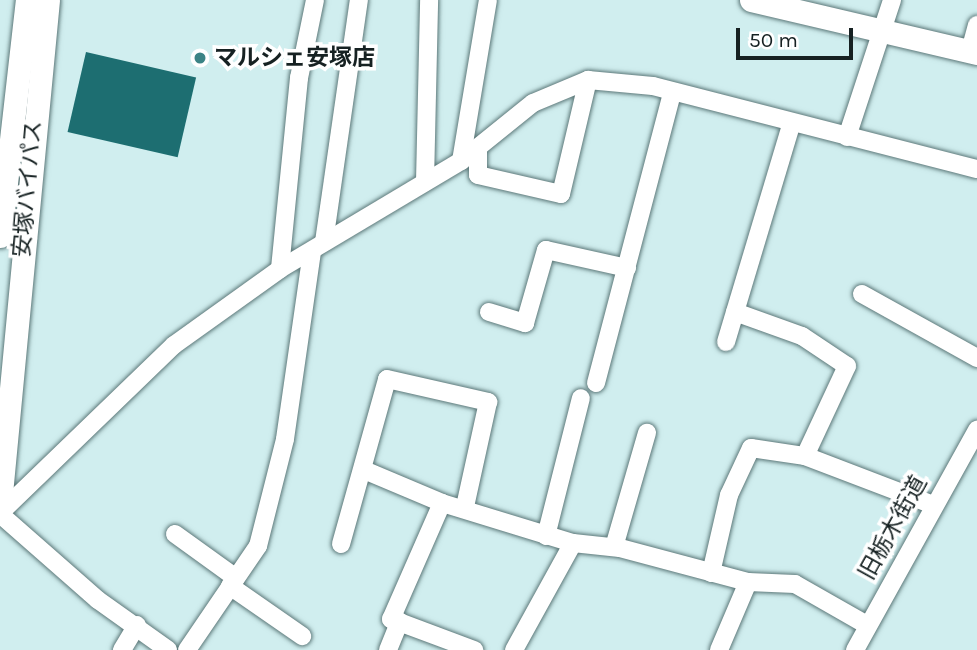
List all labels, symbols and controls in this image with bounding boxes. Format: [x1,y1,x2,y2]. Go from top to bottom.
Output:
scale bar [739,14,856,58]
text: 50 m [749,28,798,52]
place label: マルシェ安塚店 [214,44,375,72]
marker: マルシェ安塚店 [192,50,208,66]
street label: 安塚バイパス [8,119,48,259]
street label: 旧栃木街道 [853,471,933,585]

